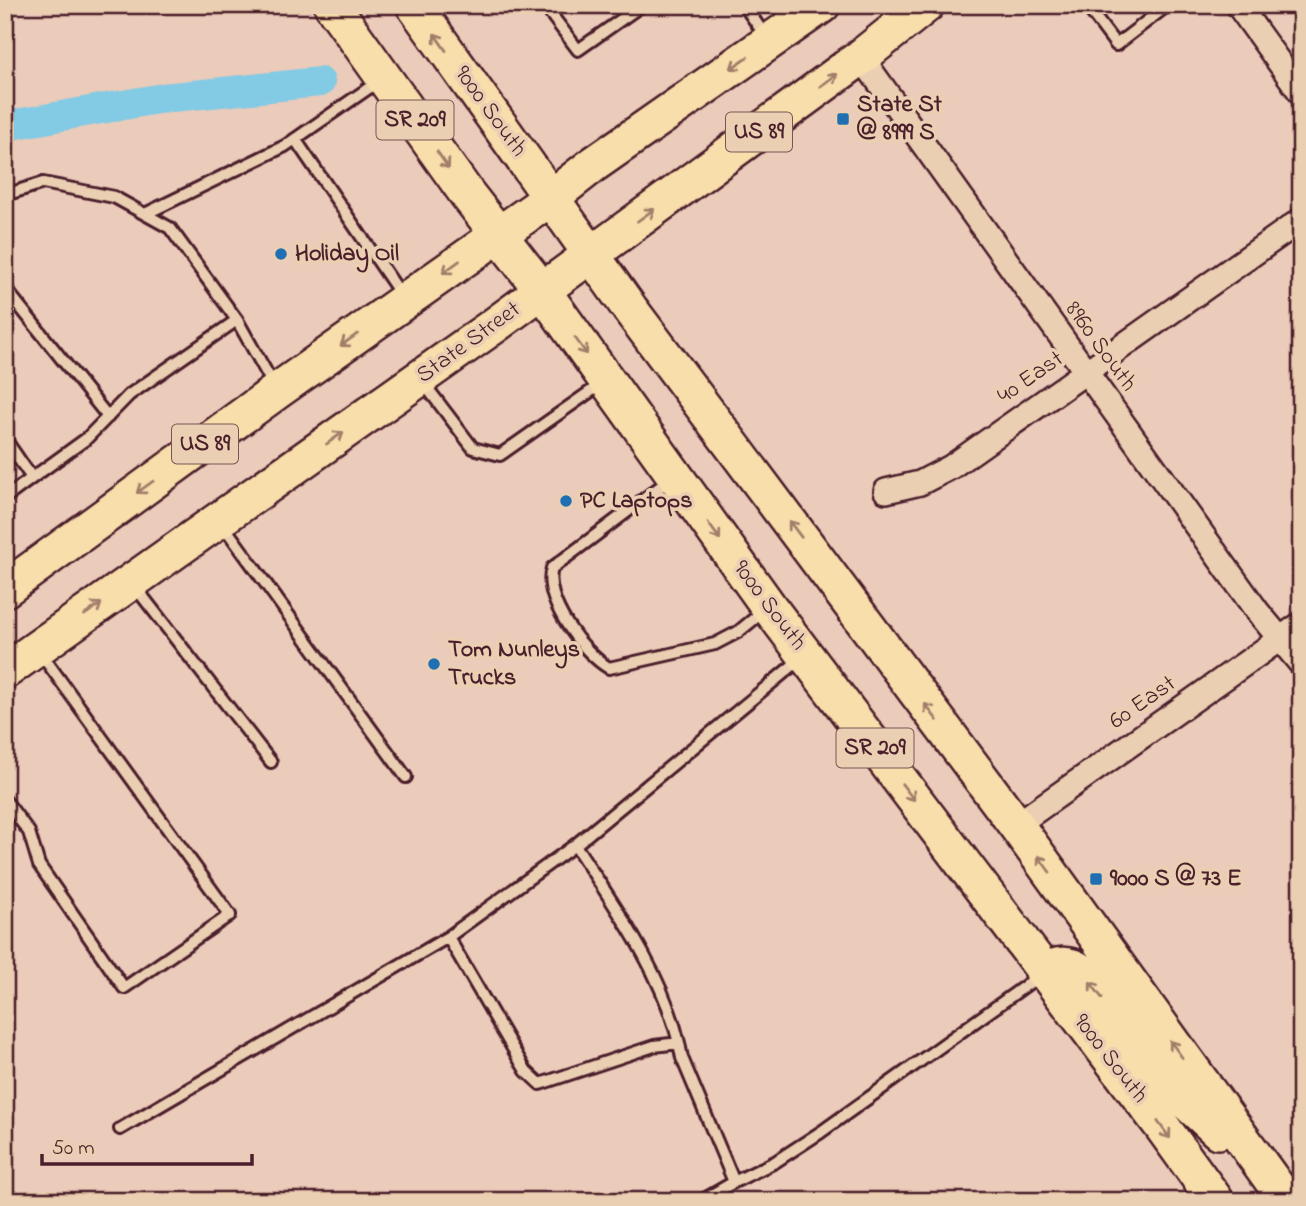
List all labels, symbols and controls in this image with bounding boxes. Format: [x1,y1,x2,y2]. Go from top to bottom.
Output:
one-way arrow [433,33,447,52]
one-way arrow [730,56,749,70]
street label: 9000 South [445,59,535,165]
one-way arrow [820,73,838,88]
place label: State St @ 8999 S [857,88,943,151]
road number: SR 209 [376,100,453,140]
marker: State St @ 8999 S [835,111,851,127]
road number: US 89 [726,113,792,152]
one-way arrow [436,150,450,169]
one-way arrow [636,208,655,222]
place label: Holiday Oil [295,237,399,273]
marker: Holiday Oil [273,246,289,262]
one-way arrow [442,260,461,274]
street label: State Street [409,293,529,393]
street label: 8960 South [1055,295,1145,399]
one-way arrow [340,333,359,347]
one-way arrow [574,336,589,355]
street label: 40 East [991,342,1071,414]
road number: US 89 [172,424,238,464]
one-way arrow [325,431,344,445]
one-way arrow [136,480,155,494]
place label: PC Laptops [580,484,692,519]
marker: PC Laptops [558,493,574,509]
one-way arrow [707,521,721,540]
one-way arrow [787,521,802,539]
street label: 9000 South [723,553,815,659]
one-way arrow [83,602,102,616]
place label: Tom Nunleys Trucks [448,633,580,696]
marker: Tom Nunleys Trucks [426,656,442,672]
street label: 60 East [1102,667,1184,739]
one-way arrow [924,702,939,721]
road number: SR 209 [836,728,914,768]
one-way arrow [901,782,915,801]
one-way arrow [1037,855,1051,874]
place label: 9000 S @ 73 E [1109,862,1242,897]
marker: 9000 S @ 73 E [1088,871,1104,887]
one-way arrow [1089,981,1103,1000]
street label: 9000 South [1064,1007,1156,1111]
one-way arrow [1169,1040,1184,1059]
one-way arrow [1156,1120,1171,1139]
scale bar [42,1122,252,1166]
text: 50 m [52,1134,95,1164]

